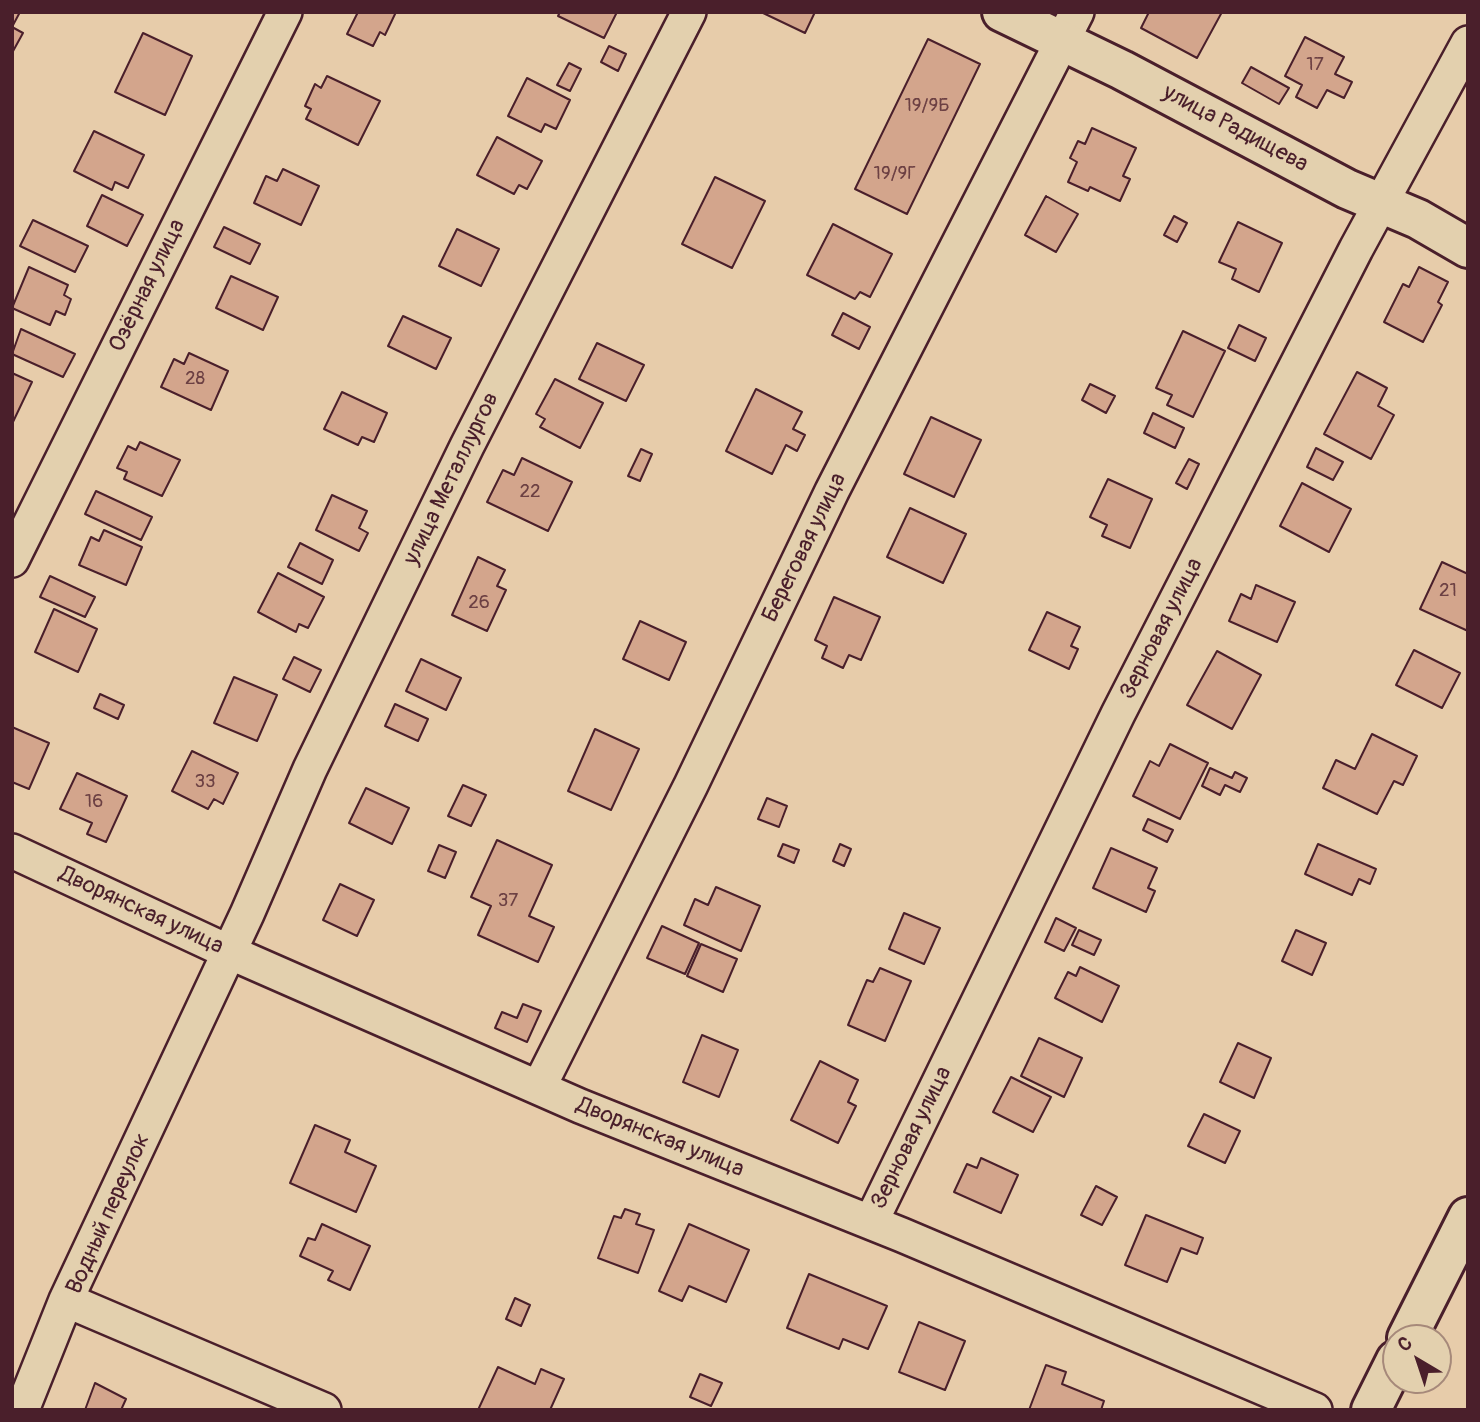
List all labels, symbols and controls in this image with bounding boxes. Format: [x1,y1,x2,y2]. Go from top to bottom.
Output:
house number: 17 [1306,54,1324,76]
street label: улица Радищева [1158,79,1312,179]
house number: 19/9Б [904,95,950,117]
house number: 19/9Г [874,163,916,185]
street label: Озёрная улица [104,215,192,357]
house number: 28 [185,368,205,390]
street label: улица Металлургов [398,388,506,570]
street label: Береговая улица [757,469,853,627]
house number: 22 [519,481,541,503]
street label: Зерновая улица [1115,554,1209,704]
house number: 21 [1439,580,1457,602]
house number: 26 [468,592,490,614]
house number: 33 [194,771,216,793]
house number: 16 [85,791,103,813]
street label: Дворянская улица [55,861,227,961]
house number: 37 [498,890,518,912]
street label: Зерновая улица [866,1062,958,1214]
street label: Дворянская улица [572,1092,748,1184]
street label: Водный переулок [61,1129,157,1299]
north arrow [1382,1324,1452,1394]
text: С [1393,1331,1417,1357]

